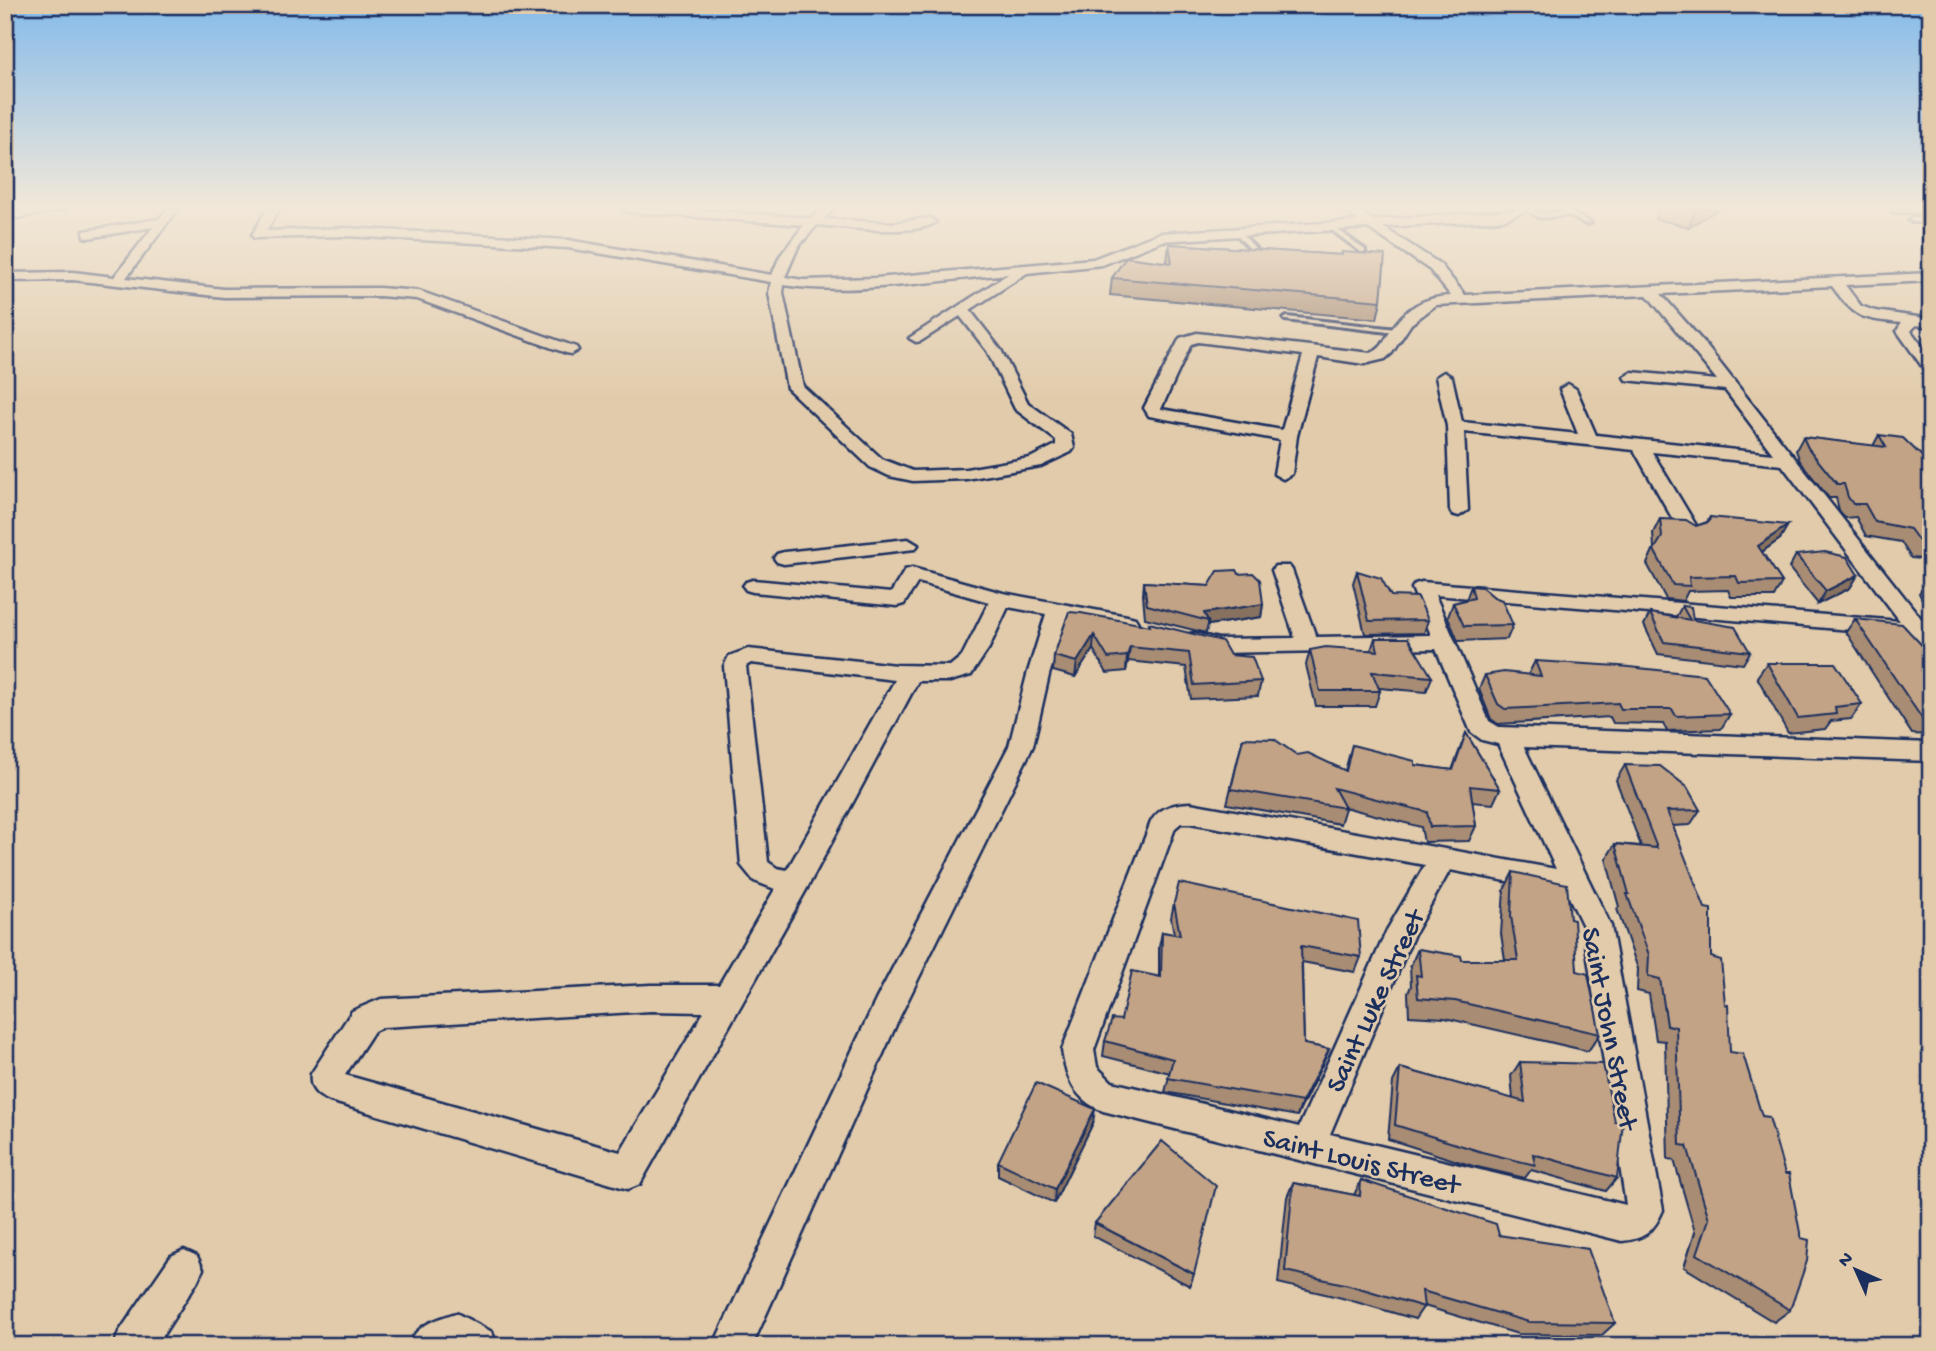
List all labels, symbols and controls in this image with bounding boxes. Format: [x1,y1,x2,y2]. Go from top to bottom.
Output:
street label: Saint Luke Street [1320,903,1435,1098]
street label: Saint John Street [1572,925,1644,1135]
street label: Saint Louis Street [1259,1123,1465,1204]
north arrow [1820,1236,1890,1306]
text: N [1834,1248,1859,1273]

